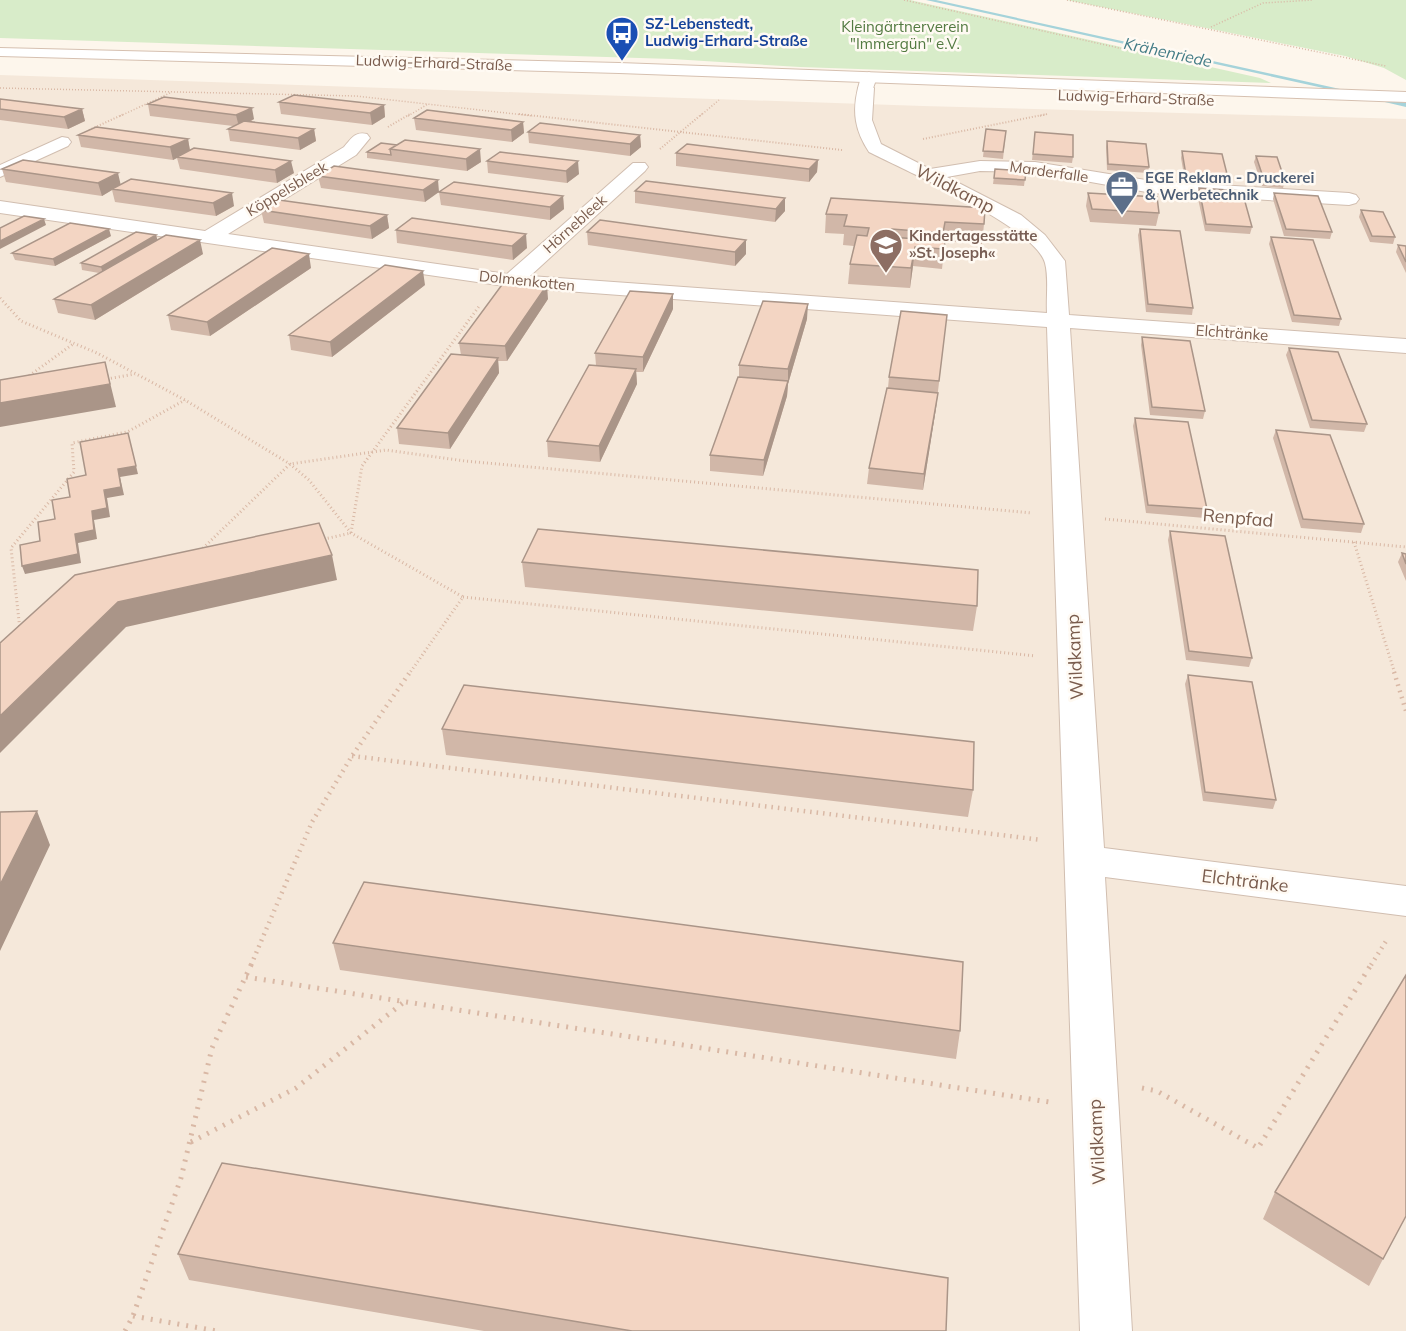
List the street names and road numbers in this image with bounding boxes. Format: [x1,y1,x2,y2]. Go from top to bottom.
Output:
street label: Ludwig-Erhard-Straße [355,50,513,75]
street label: Ludwig-Erhard-Straße [1057,85,1215,110]
street label: Köppelsbleek [243,157,331,220]
street label: Marderfalle [1008,157,1090,186]
street label: Wildkamp [912,159,999,218]
street label: Hörnebleek [539,190,611,257]
street label: Dolmenkotten [478,266,576,295]
street label: Elchtränke [1195,320,1269,345]
street label: Renpfad [1202,503,1274,532]
street label: Wildkamp [1061,613,1088,701]
street label: Elchtränke [1200,864,1290,897]
street label: Wildkamp [1083,1098,1110,1186]

